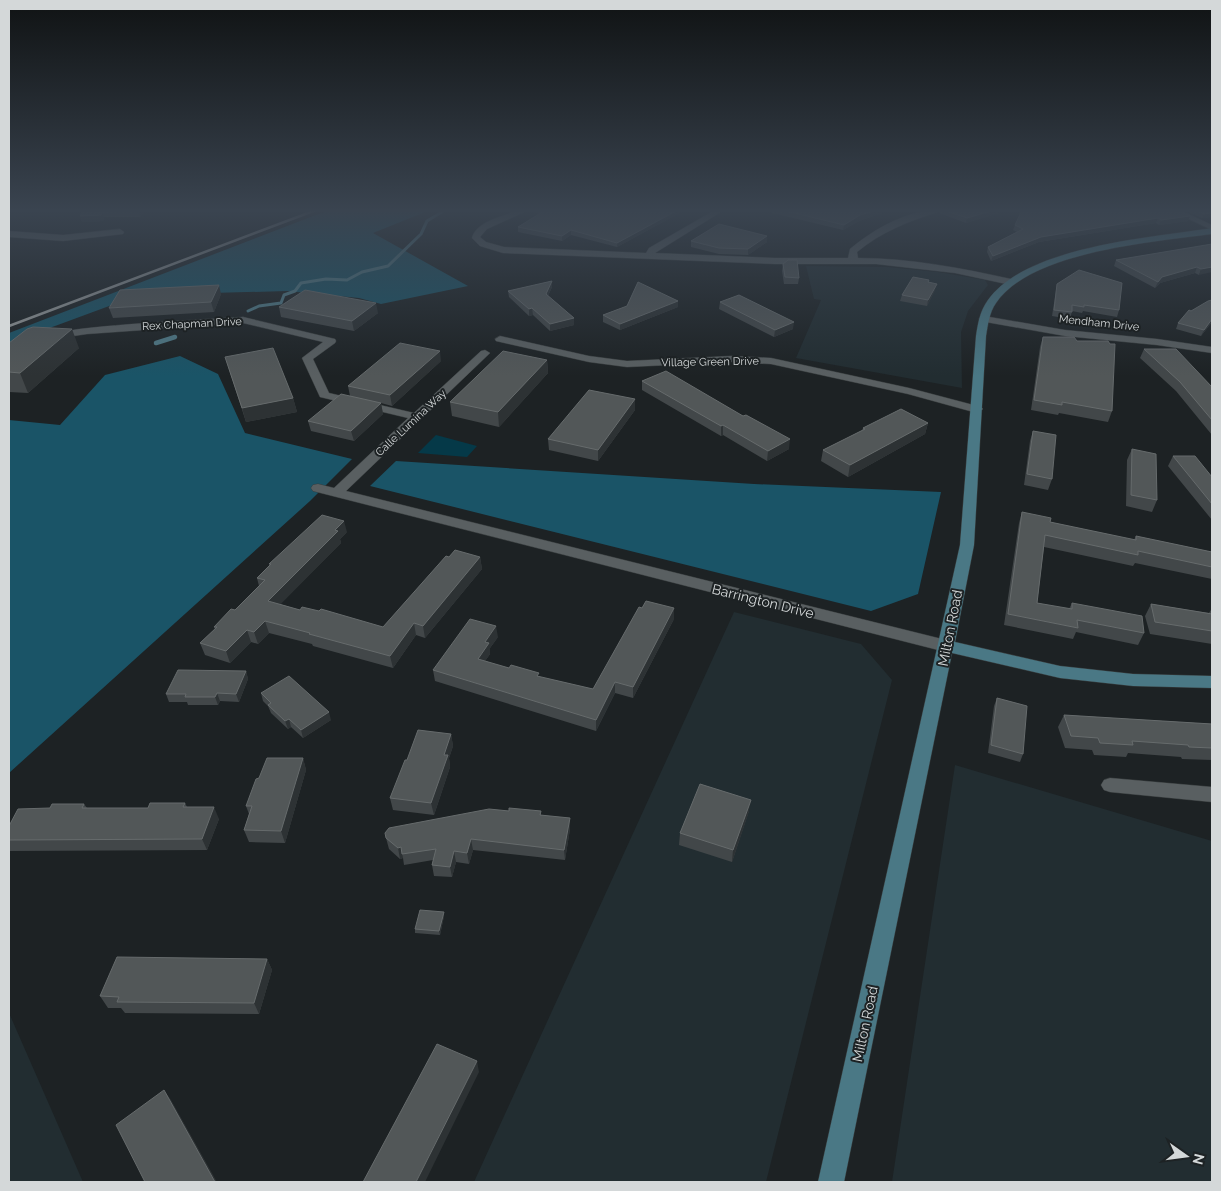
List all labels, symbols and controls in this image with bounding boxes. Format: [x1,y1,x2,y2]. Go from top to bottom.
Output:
street label: Mendham Drive [1058,312,1140,334]
street label: Rex Chapman Drive [142,315,243,333]
street label: Village Green Drive [661,355,760,369]
street label: Calle Lumina Way [373,387,449,459]
street label: Barrington Drive [710,581,816,621]
street label: Milton Road [935,589,965,667]
street label: Milton Road [849,985,881,1063]
north arrow [1161,1131,1211,1181]
text: N [1190,1152,1208,1166]

